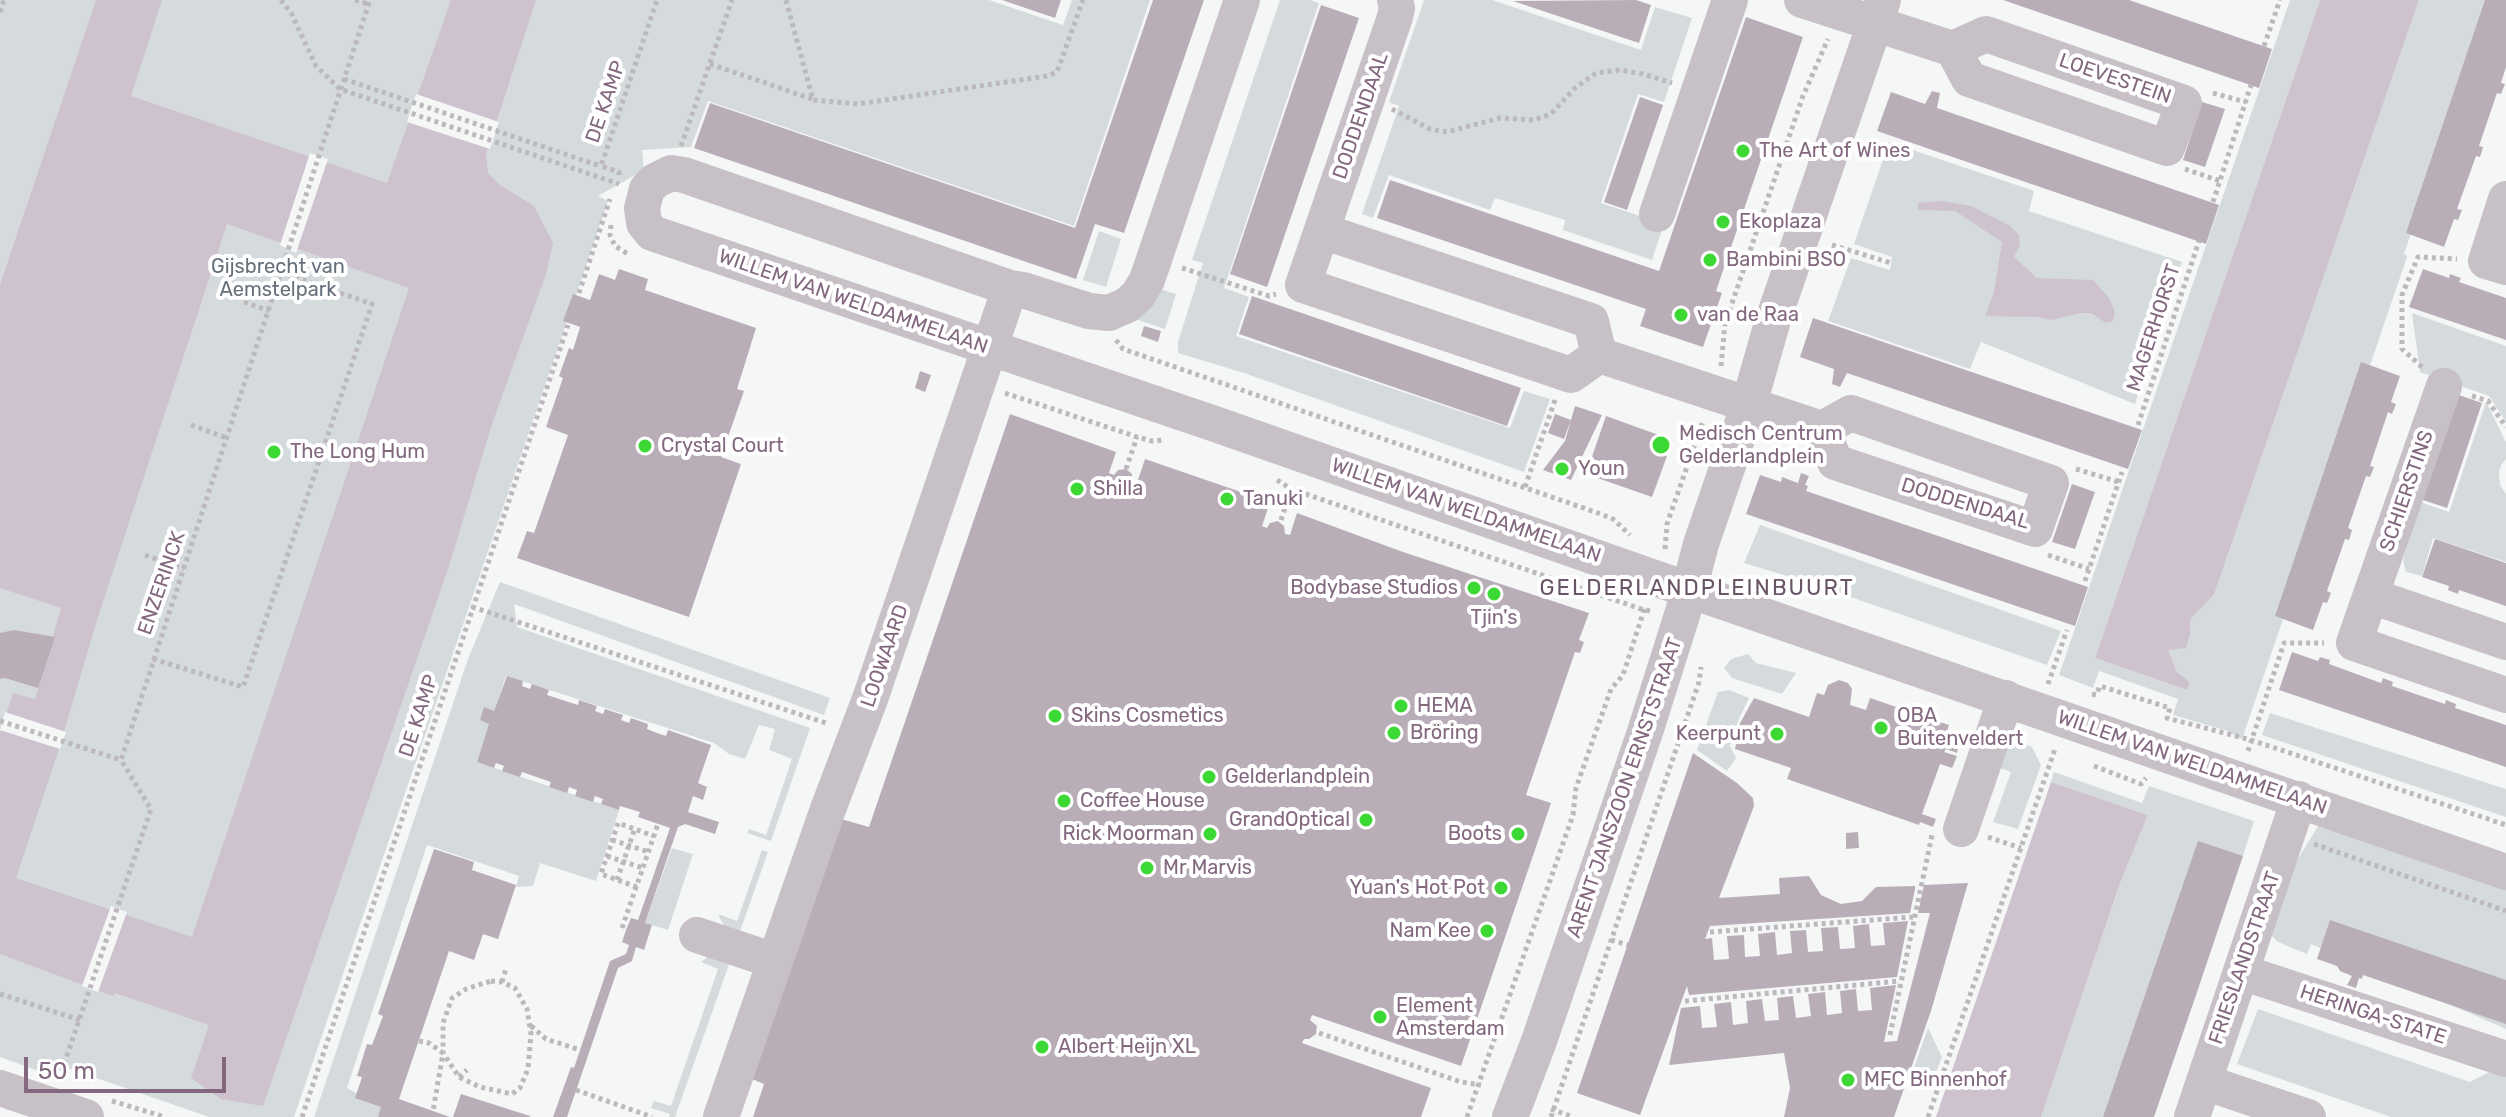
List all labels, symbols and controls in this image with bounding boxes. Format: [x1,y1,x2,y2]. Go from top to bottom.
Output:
street label: DODDENDAAL [1328,49,1394,183]
street label: LOEVESTEIN [2056,49,2174,109]
street label: DE KAMP [581,58,631,146]
place label: The Art of Wines [1759,139,1911,163]
marker: The Art of Wines [1734,142,1752,160]
place label: Ekoplaza [1739,210,1821,234]
marker: Ekoplaza [1714,213,1732,231]
street label: WILLEM VAN WELDAMMELAAN [715,245,991,359]
place label: Bambini BSO [1726,248,1846,272]
marker: Bambini BSO [1701,251,1719,269]
park label: Gijsbrecht van Aemstelpark [211,255,345,302]
street label: MAGERHORST [2122,261,2186,395]
place label: van de Raa [1697,303,1799,327]
marker: van de Raa [1672,306,1690,324]
place label: Medisch Centrum Gelderlandplein [1679,422,1843,469]
street label: SCHIERSTINS [2375,427,2439,555]
place label: Crystal Court [661,434,784,458]
marker: Medisch Centrum Gelderlandplein [1650,434,1672,456]
marker: Crystal Court [636,437,654,455]
place label: The Long Hum [290,440,425,464]
marker: The Long Hum [265,443,283,461]
street label: WILLEM VAN WELDAMMELAAN [1328,454,1604,568]
place label: Youn [1578,457,1625,481]
marker: Youn [1553,460,1571,478]
street label: DODDENDAAL [1898,473,2032,535]
place label: Shilla [1093,477,1143,501]
marker: Shilla [1068,480,1086,498]
place label: Tanuki [1243,487,1303,511]
marker: Tanuki [1218,490,1236,508]
street label: ENZERINCK [133,528,191,638]
place label: Bodybase Studios [1290,576,1458,600]
district label: GELDERLANDPLEINBUURT [1540,576,1854,602]
marker: Bodybase Studios [1465,579,1483,597]
marker: Tjin's [1485,585,1503,603]
street label: LOOWAARD [856,601,914,711]
place label: Tjin's [1470,606,1518,630]
street label: ARENT JANSZOON ERNSTSTRAAT [1562,635,1688,941]
street label: DE KAMP [394,672,444,760]
place label: HEMA [1417,694,1473,718]
marker: HEMA [1392,697,1410,715]
place label: Skins Cosmetics [1071,704,1224,728]
place label: OBA Buitenveldert [1897,704,2023,751]
street label: WILLEM VAN WELDAMMELAAN [2054,706,2330,820]
marker: Skins Cosmetics [1046,707,1064,725]
marker: OBA Buitenveldert [1872,719,1890,737]
place label: Bröring [1410,721,1479,745]
place label: Keerpunt [1676,722,1761,746]
marker: Bröring [1385,724,1403,742]
marker: Keerpunt [1768,725,1786,743]
place label: Gelderlandplein [1225,765,1370,789]
marker: Gelderlandplein [1200,768,1218,786]
place label: Coffee House [1080,789,1205,813]
marker: Coffee House [1055,792,1073,810]
place label: GrandOptical [1229,808,1350,832]
marker: GrandOptical [1357,811,1375,829]
place label: Rick Moorman [1062,822,1194,846]
place label: Boots [1448,822,1502,846]
marker: Rick Moorman [1201,825,1219,843]
marker: Boots [1509,825,1527,843]
place label: Mr Marvis [1163,856,1252,880]
marker: Mr Marvis [1138,859,1156,877]
street label: FRIESLANDSTRAAT [2204,869,2286,1047]
place label: Yuan's Hot Pot [1349,876,1485,900]
marker: Yuan's Hot Pot [1492,879,1510,897]
place label: Nam Kee [1390,919,1471,943]
marker: Nam Kee [1478,922,1496,940]
street label: HERINGA-STATE [2297,980,2449,1050]
place label: Element Amsterdam [1396,994,1504,1041]
marker: Element Amsterdam [1371,1008,1389,1026]
place label: Albert Heijn XL [1058,1035,1196,1059]
marker: Albert Heijn XL [1033,1038,1051,1056]
scale bar [28,1041,230,1091]
text: 50 m [38,1057,95,1085]
place label: MFC Binnenhof [1864,1068,2007,1092]
marker: MFC Binnenhof [1839,1071,1857,1089]

